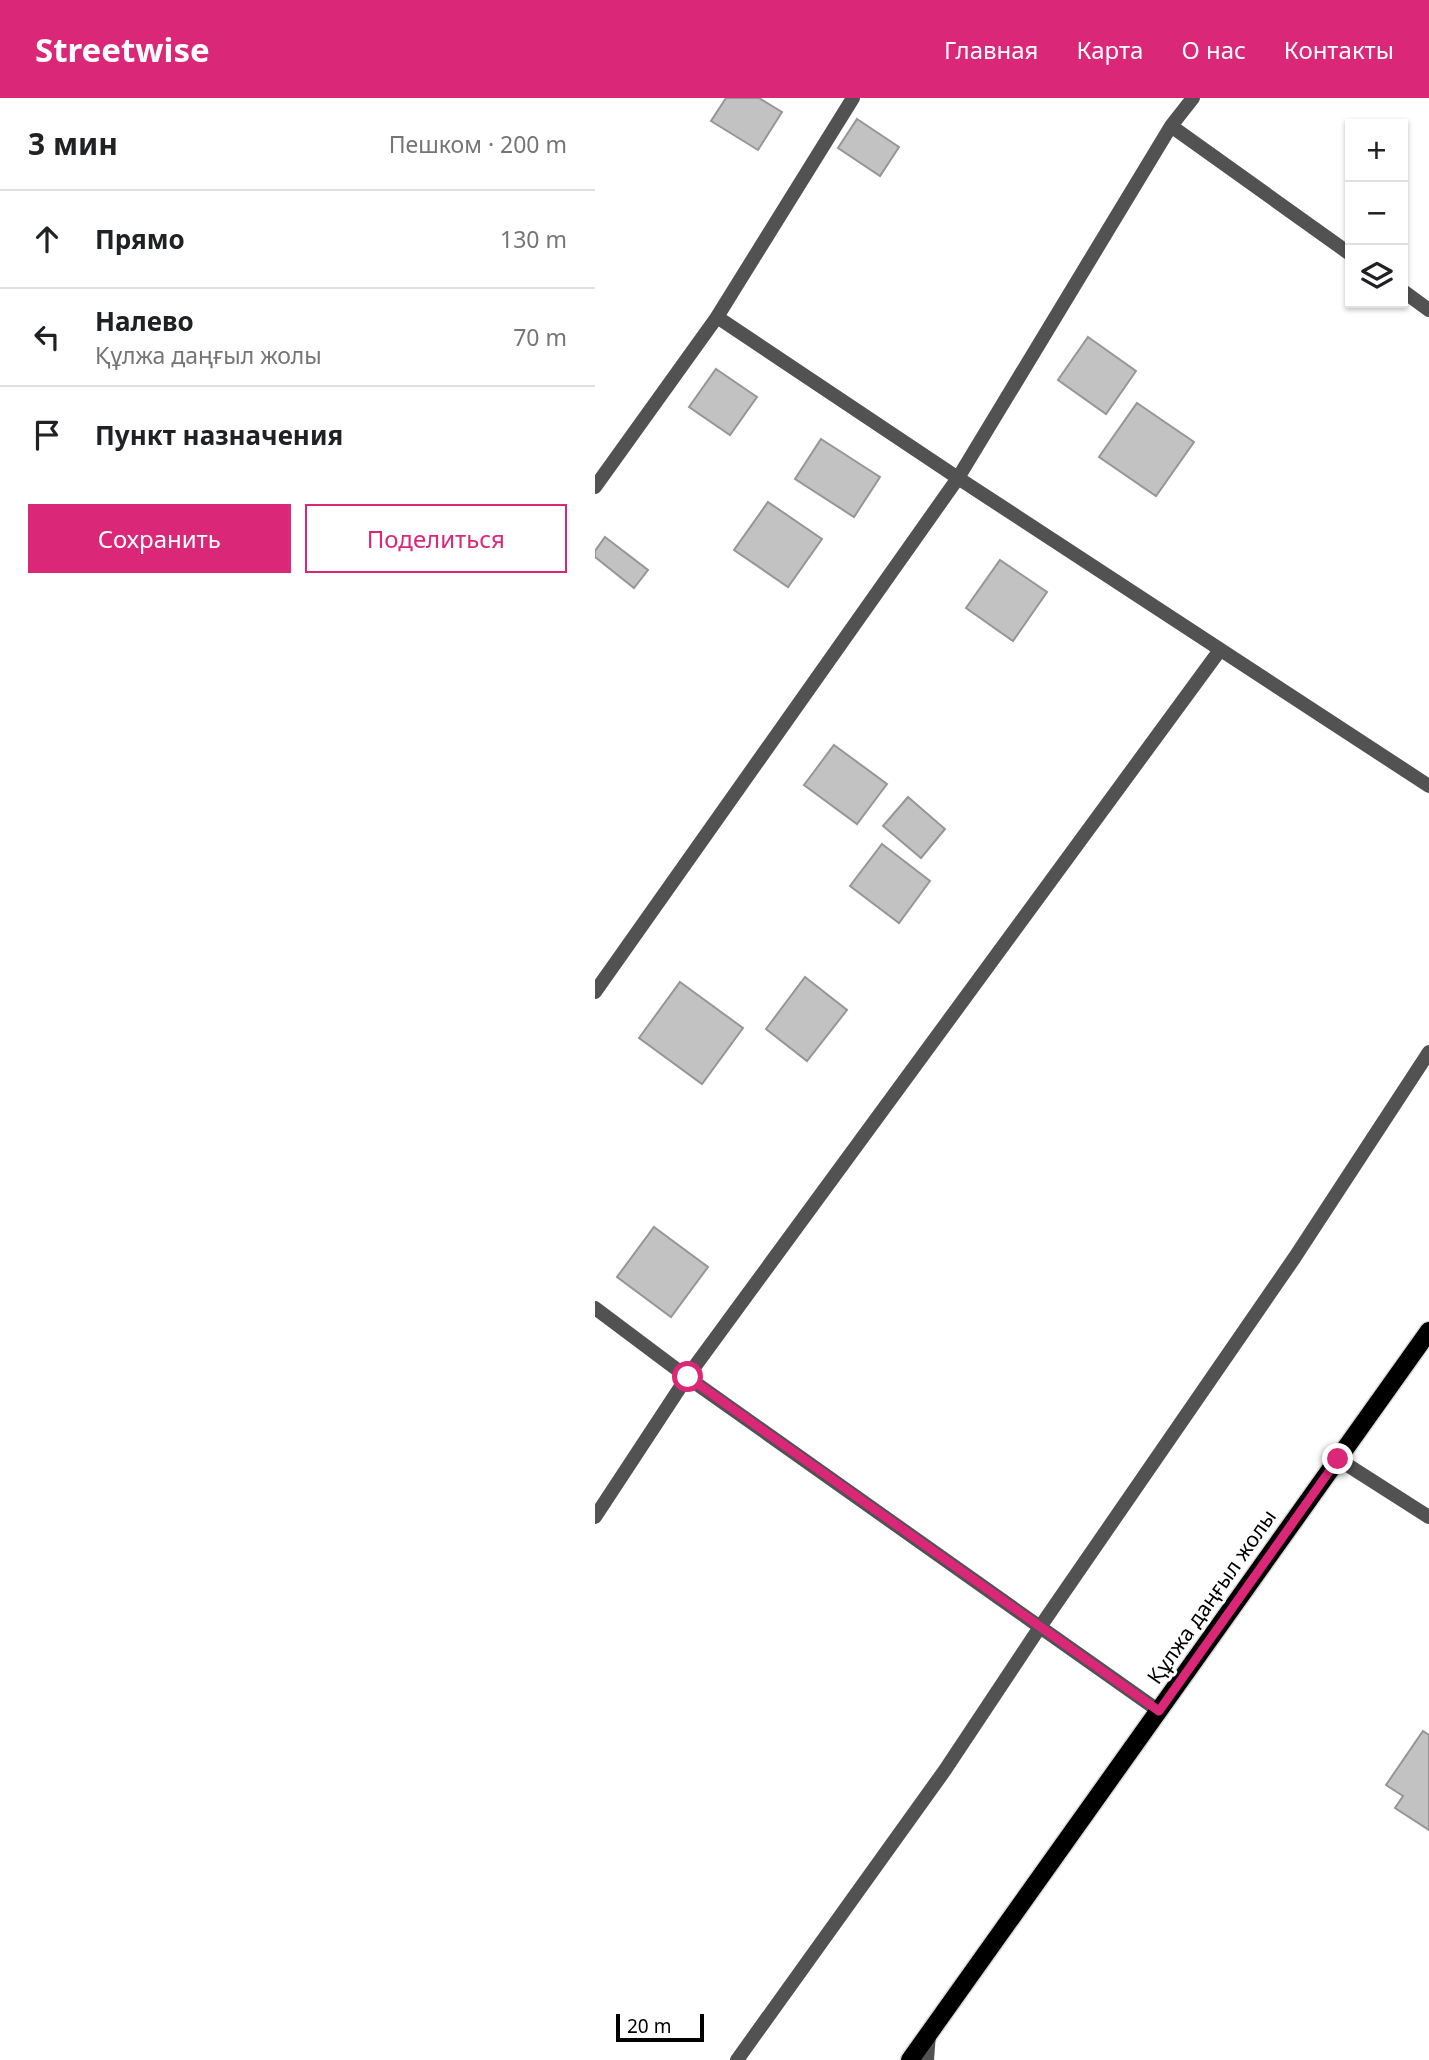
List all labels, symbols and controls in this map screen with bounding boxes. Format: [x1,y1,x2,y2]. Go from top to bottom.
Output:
text: Streetwise [35,27,210,72]
text: Главная [944,33,1038,66]
text: Карта [1076,33,1143,66]
text: О нас [1181,33,1246,66]
text: Контакты [1284,33,1394,66]
map controls [1345,119,1408,308]
button: + [1345,119,1408,182]
text: 3 мин [28,123,118,164]
text: Пешком · 200 m [389,128,567,160]
button: − [1345,182,1408,245]
icon: ahead [28,220,66,258]
text: Прямо [95,221,185,257]
text: 130 m [500,223,567,255]
button: layers [1345,245,1408,308]
text: Налево [95,303,194,339]
icon: left [28,318,66,356]
text: 70 m [513,321,567,353]
text: Құлжа даңғыл жолы [95,339,322,371]
icon: arrive [28,416,66,454]
text: Пункт назначения [95,417,343,453]
button: Сохранить [28,504,291,573]
button: Поделиться [305,504,567,573]
route start [672,1361,703,1392]
route end [1322,1443,1353,1474]
street label: Құлжа даңғыл жолы [1140,1504,1282,1689]
scale bar [616,2011,703,2043]
text: 20 m [627,2013,671,2039]

